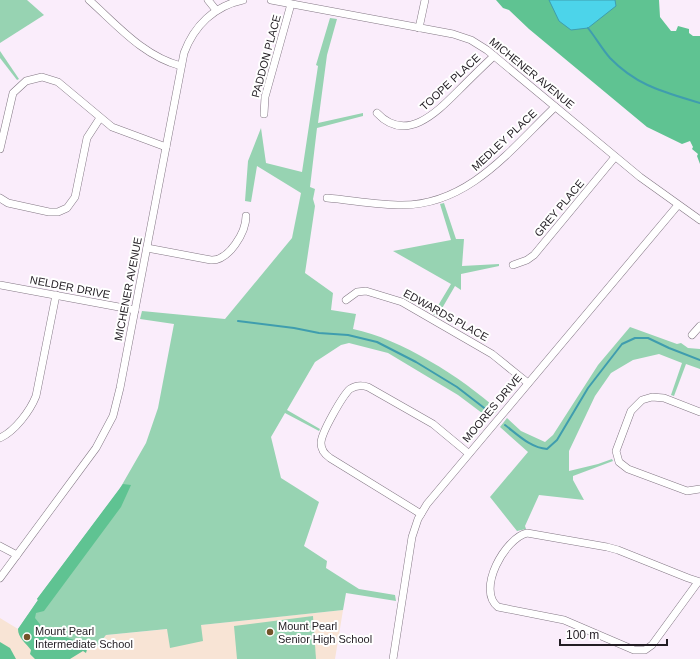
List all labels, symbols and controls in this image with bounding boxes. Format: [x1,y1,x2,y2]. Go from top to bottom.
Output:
street label: PADDON PLACE [249,13,283,99]
street label: MICHENER AVENUE [487,35,577,111]
street label: TOOPE PLACE [418,51,482,113]
street label: MEDLEY PLACE [469,107,539,173]
street label: GREY PLACE [532,177,586,239]
street label: MICHENER AVENUE [112,236,144,342]
street label: NELDER DRIVE [29,273,111,301]
street label: EDWARDS PLACE [402,287,490,343]
street label: MOORES DRIVE [460,371,524,445]
place label: Mount Pearl Senior High School [278,620,372,645]
scale bar [560,621,667,647]
place label: Mount Pearl Intermediate School [35,625,133,650]
marker: Mount Pearl Senior High School [265,627,275,637]
text: 100 m [566,628,599,642]
marker: Mount Pearl Intermediate School [22,632,32,642]

